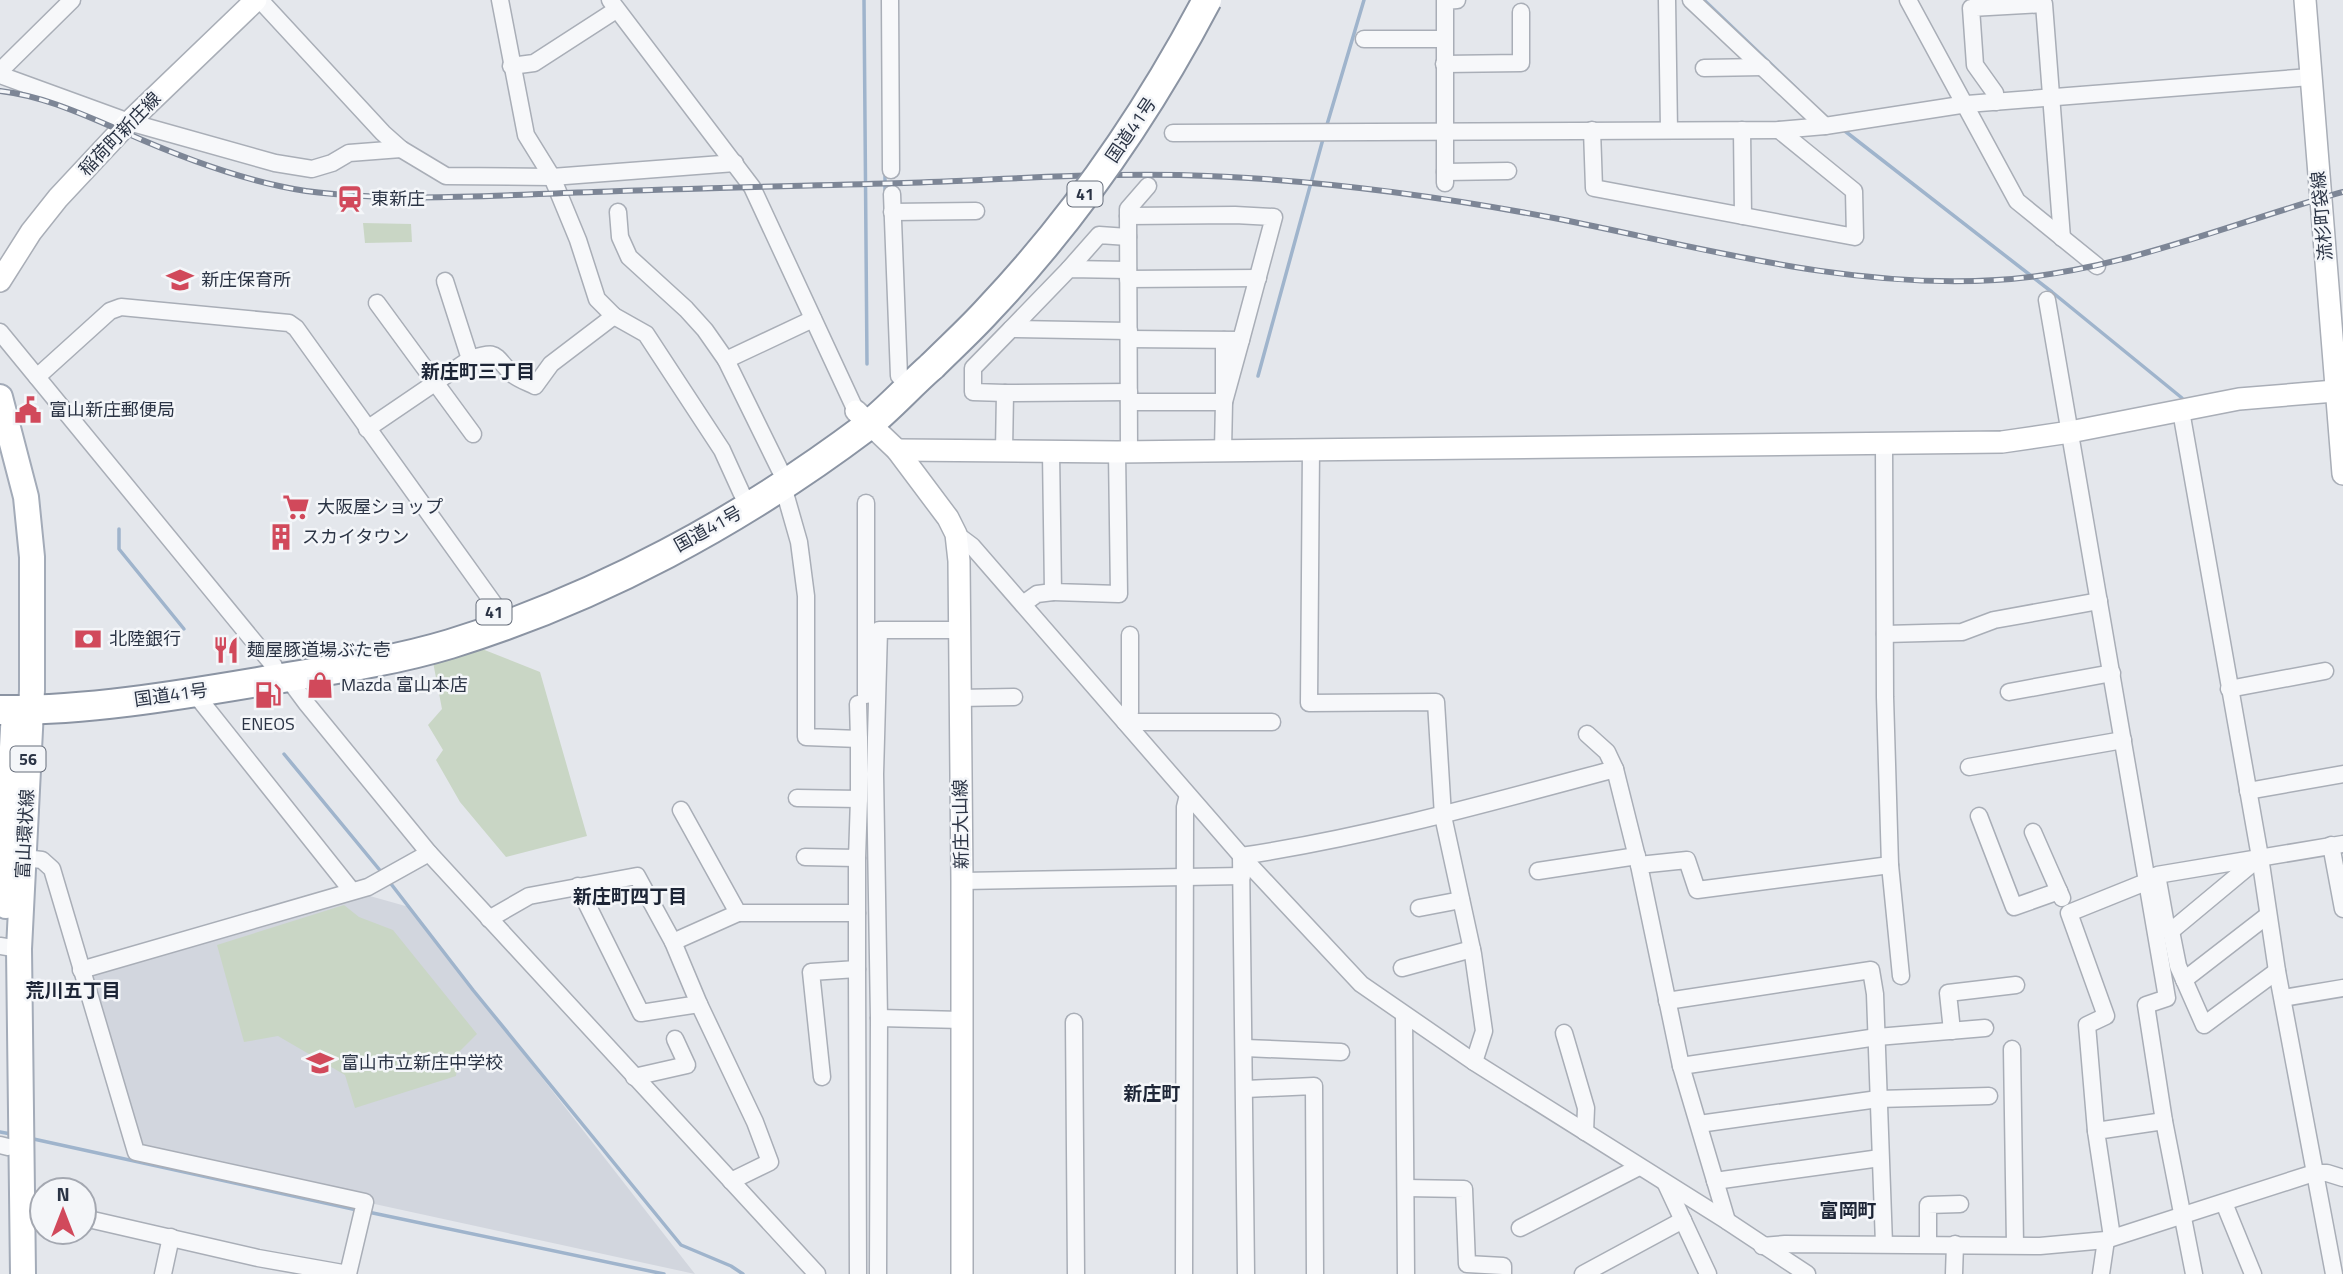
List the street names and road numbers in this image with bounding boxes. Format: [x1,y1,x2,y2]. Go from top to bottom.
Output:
street label: 稲荷町新庄線 [72,85,167,182]
street label: 国道41号 [1099,91,1163,168]
street label: 流杉町袋線 [2304,170,2339,262]
road number: 41 [1068,182,1102,206]
street label: 国道41号 [669,499,747,558]
road number: 41 [476,600,512,624]
street label: 国道41号 [132,676,210,713]
road number: 56 [10,746,46,772]
street label: 新庄大山線 [946,779,975,869]
street label: 富山環状線 [9,788,40,880]

